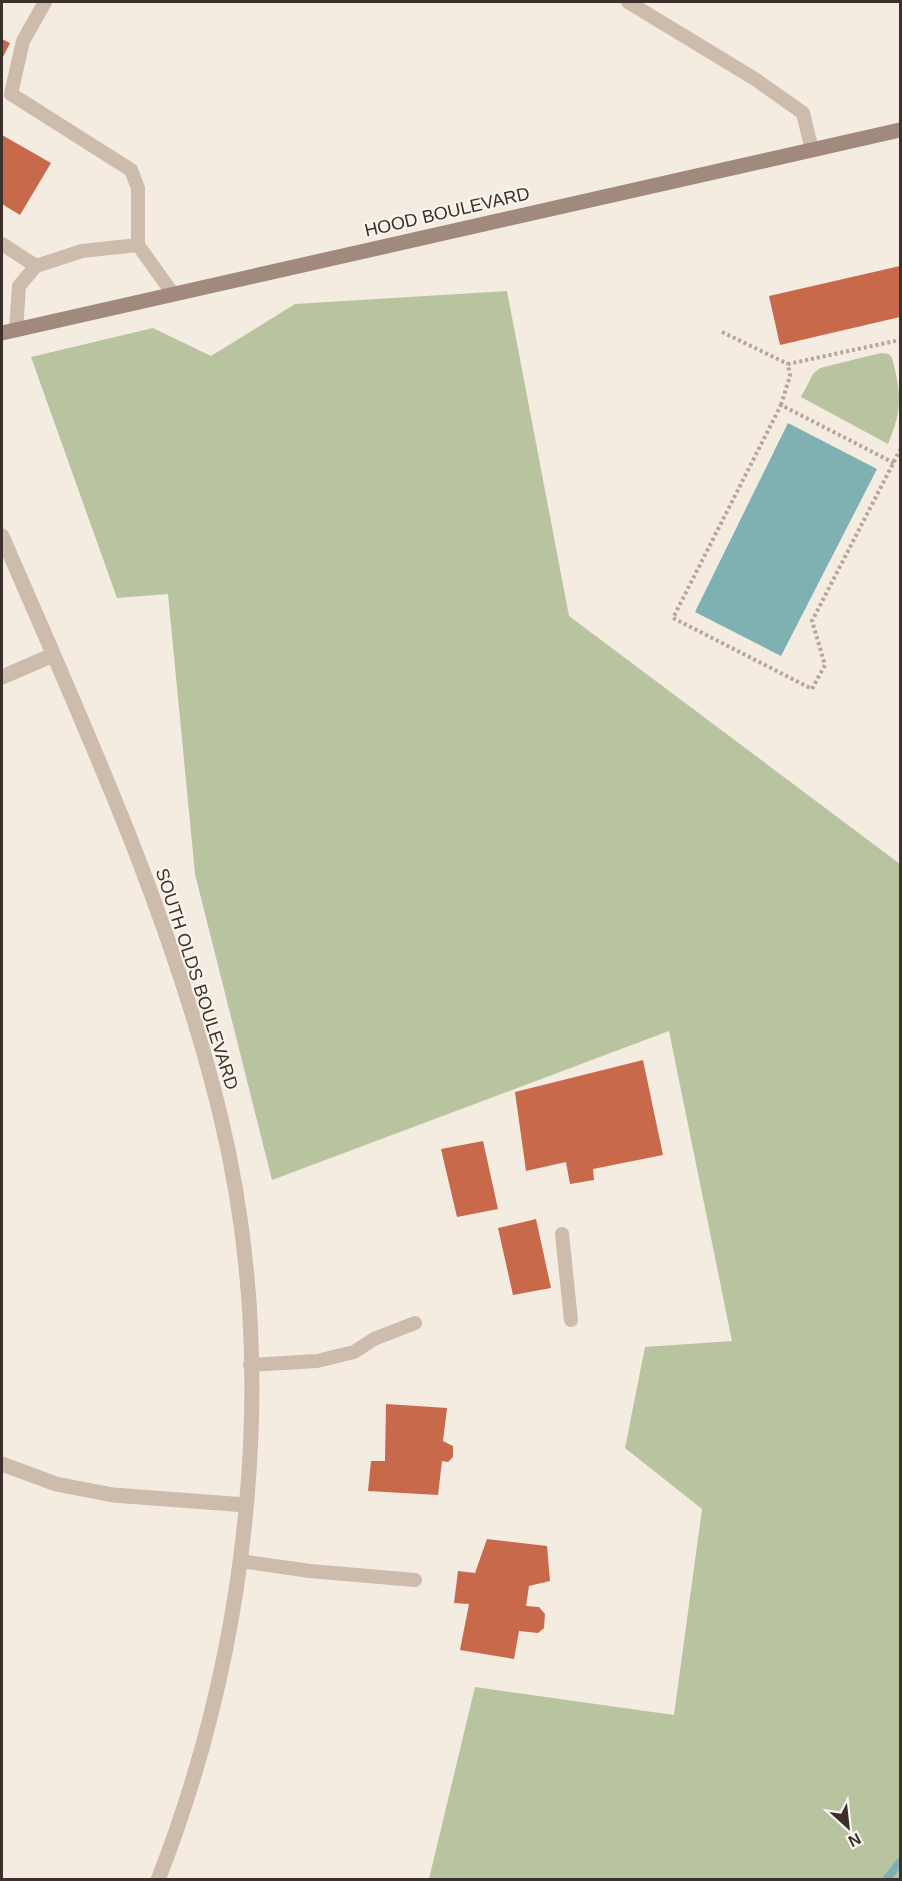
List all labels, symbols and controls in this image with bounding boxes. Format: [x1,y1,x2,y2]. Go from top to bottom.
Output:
street label: HOOD BOULEVARD [363,183,531,241]
street label: SOUTH OLDS BOULEVARD [152,866,242,1092]
north arrow [818,1797,878,1857]
text: N [846,1830,864,1850]

